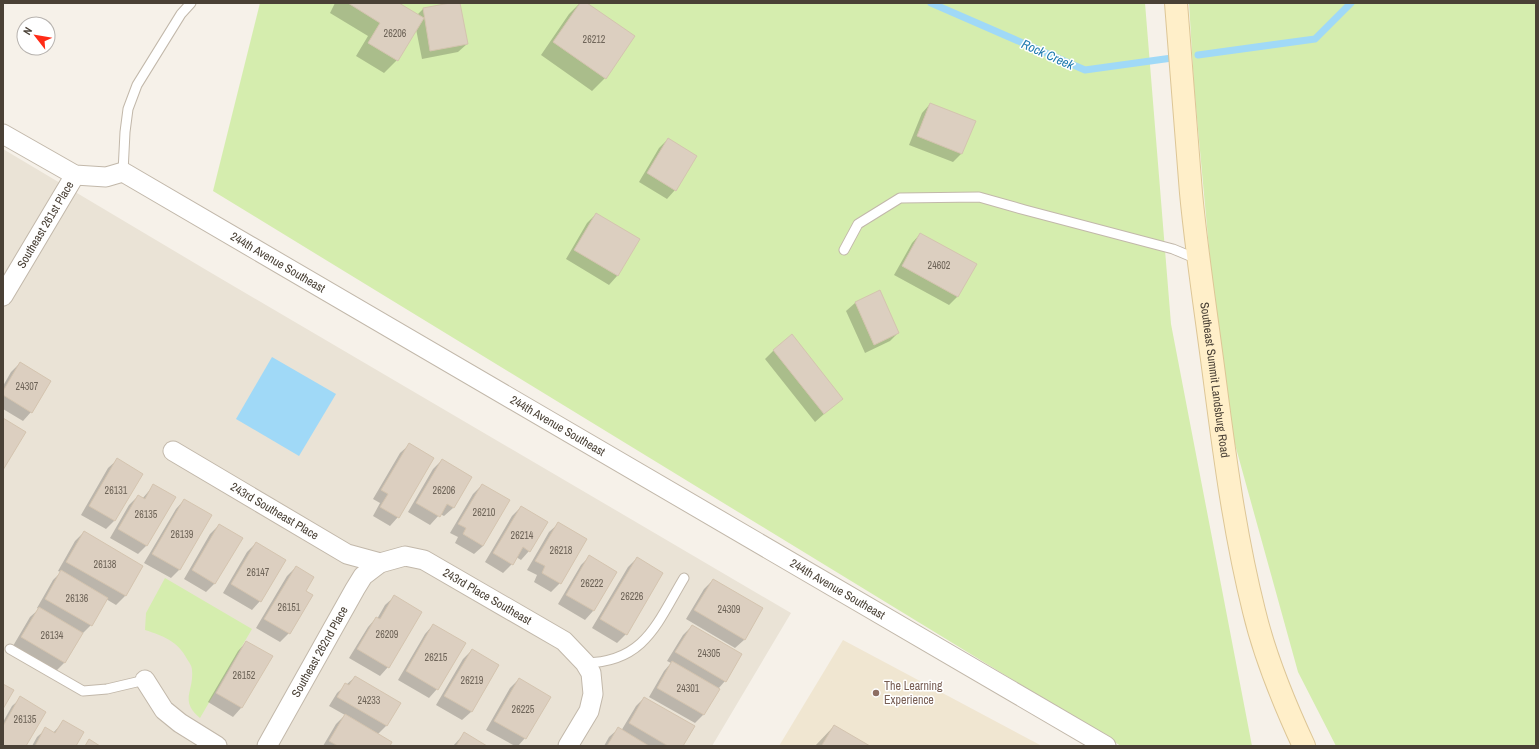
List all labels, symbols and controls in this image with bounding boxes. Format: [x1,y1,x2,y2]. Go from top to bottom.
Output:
north arrow [16,16,56,56]
text: N [20,24,35,37]
house number: 26206 [384,27,407,40]
house number: 26212 [583,33,606,46]
water label: Rock Creek [1019,35,1077,74]
street label: Southeast 261st Place [13,178,78,271]
street label: 244th Avenue Southeast [228,228,328,297]
house number: 24602 [928,259,951,272]
street label: Southeast Summit Landsburg Road [1196,301,1233,459]
house number: 24307 [16,380,39,393]
street label: 244th Avenue Southeast [507,392,608,460]
street label: 243rd Southeast Place [228,479,322,543]
house number: 26131 [105,484,128,497]
house number: 26206 [433,484,456,497]
house number: 26210 [473,506,496,519]
house number: 26135 [135,508,158,521]
house number: 26139 [171,528,194,541]
house number: 26214 [511,529,534,542]
house number: 26218 [550,544,573,557]
street label: 244th Avenue Southeast [787,555,888,623]
house number: 26138 [94,558,117,571]
street label: 243rd Place Southeast [440,565,535,629]
house number: 26147 [247,566,270,579]
house number: 26222 [581,577,604,590]
house number: 26226 [621,590,644,603]
house number: 26136 [66,592,89,605]
house number: 26151 [278,601,301,614]
street label: Southeast 262nd Place [288,603,352,700]
house number: 24309 [718,603,741,616]
house number: 26209 [376,628,399,641]
house number: 26134 [41,629,64,642]
house number: 24305 [698,647,721,660]
house number: 26215 [425,651,448,664]
house number: 26152 [233,669,256,682]
house number: 26219 [461,674,484,687]
place label: The Learning Experience [884,678,943,708]
house number: 24301 [677,682,700,695]
marker: The Learning Experience [871,688,881,698]
house number: 24233 [358,694,381,707]
house number: 26225 [512,703,535,716]
house number: 26135 [14,713,37,726]

